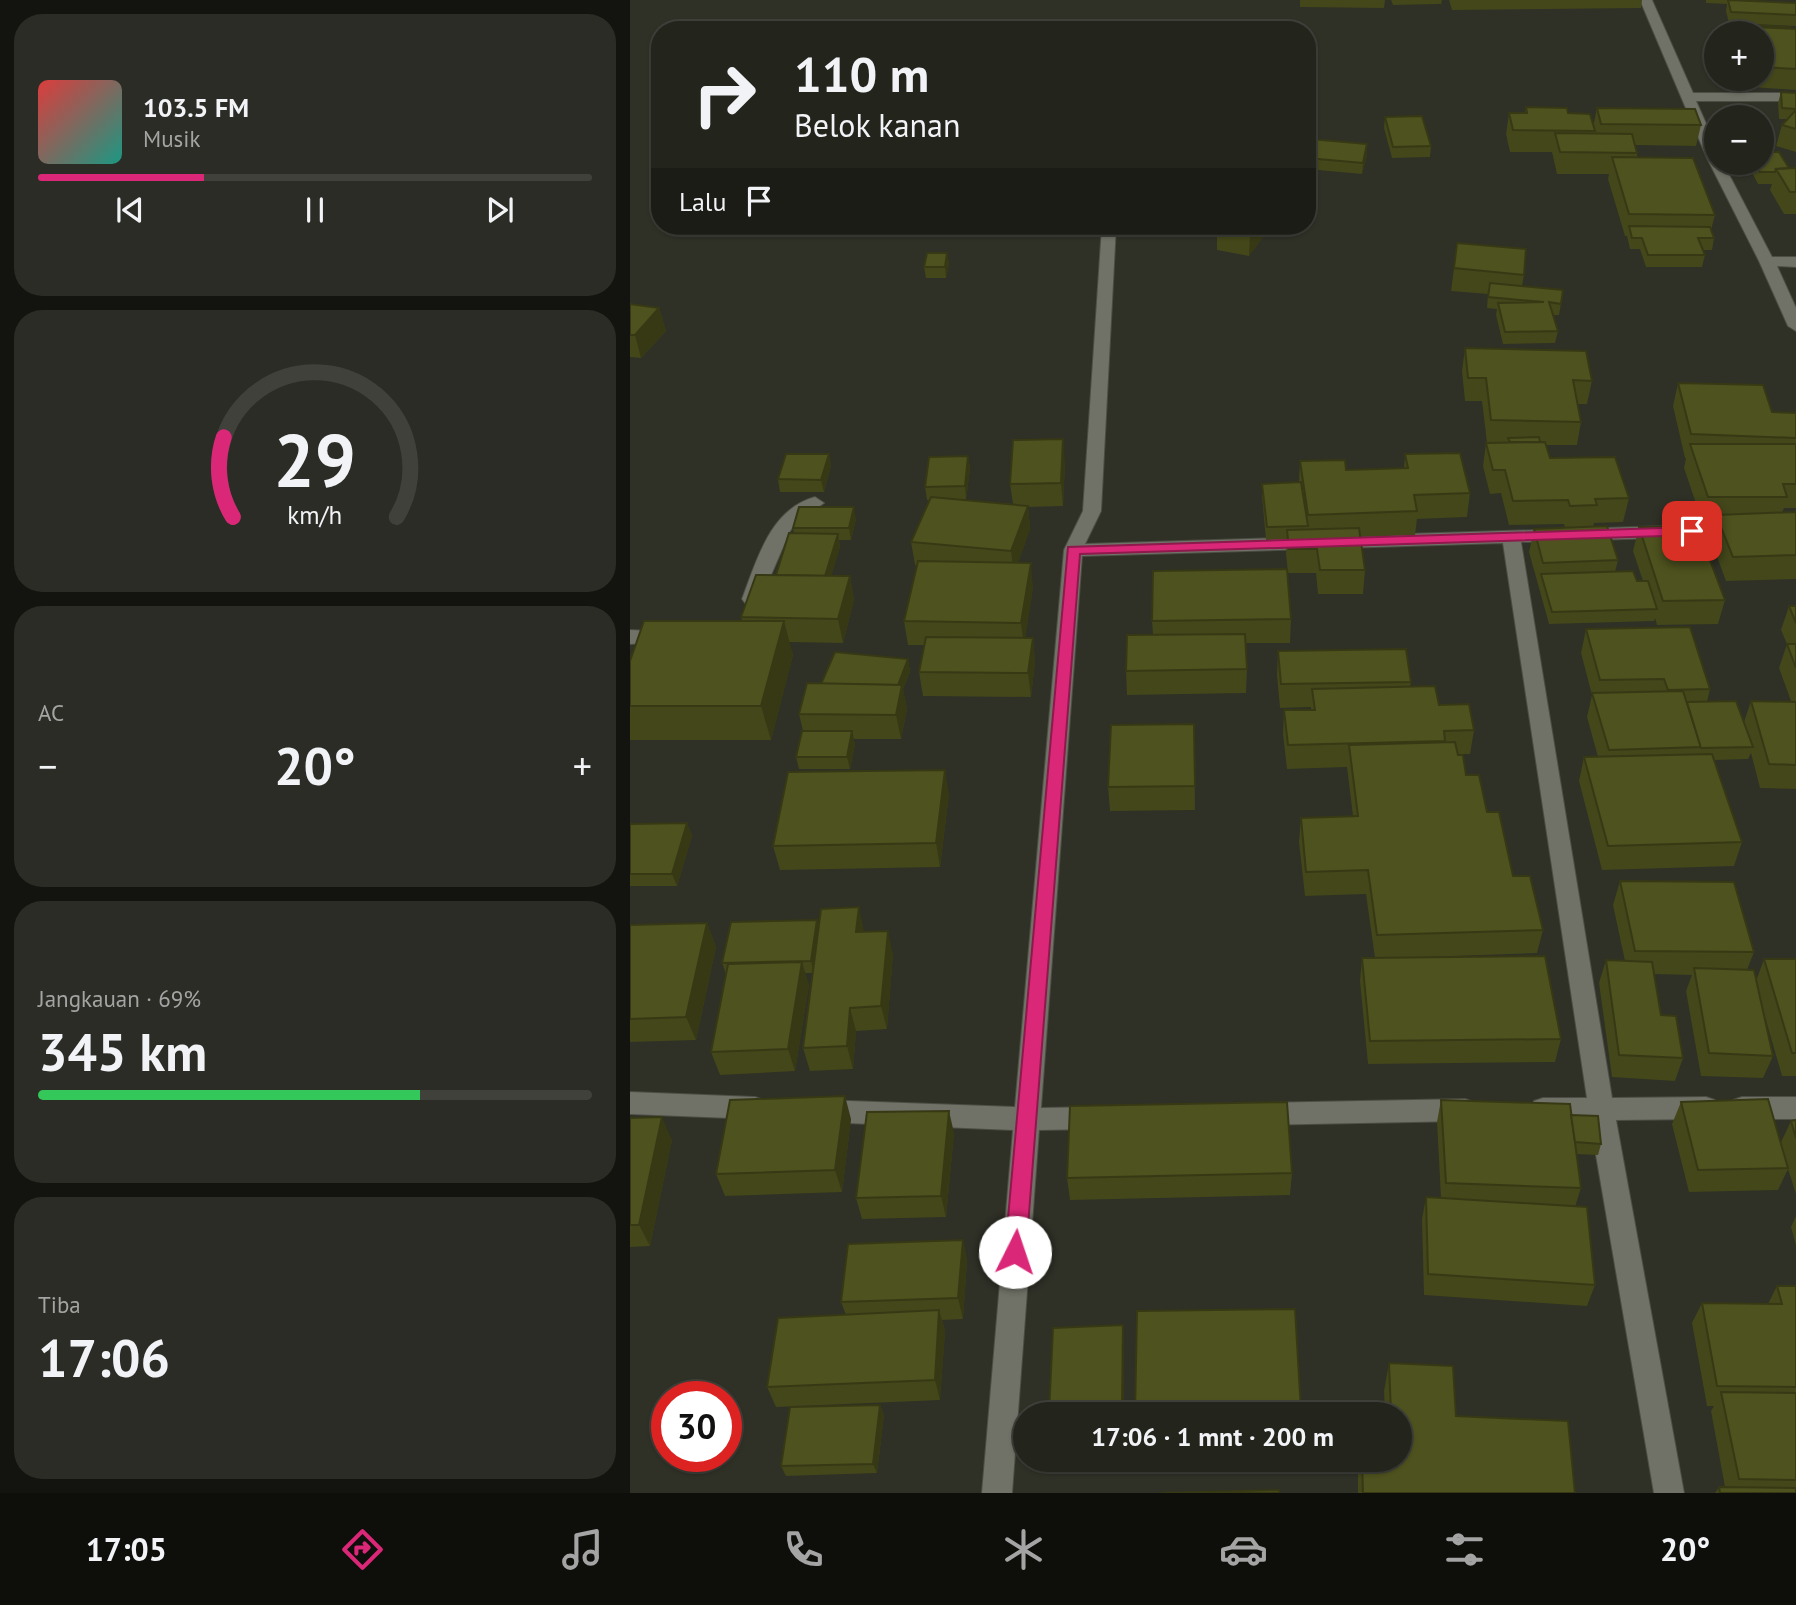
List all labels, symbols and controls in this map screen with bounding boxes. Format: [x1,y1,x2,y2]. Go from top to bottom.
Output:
map controls [1704,21,1774,175]
button: + [1704,21,1774,91]
text: 110 m [794,42,929,106]
icon: right [679,49,770,140]
text: 103.5 FM [143,91,249,124]
text: Belok kanan [794,104,960,146]
button: − [1704,105,1774,175]
text: Musik [143,124,200,153]
icon: arrive [740,182,778,220]
text: Lalu [679,185,726,218]
icon: previous [111,191,149,229]
icon: pause [296,191,334,229]
icon: next [481,191,519,229]
text: 29 [274,413,356,507]
text: km/h [288,498,342,530]
pin [1662,501,1722,561]
icon: arrive [1673,512,1711,550]
text: AC [38,698,64,727]
text: 20° [274,732,356,799]
text: − [38,741,57,790]
text: + [573,741,592,790]
text: Jangkauan · 69% [38,984,201,1013]
text: 345 km [38,1018,207,1085]
position arrow [978,1215,1052,1289]
text: Tiba [38,1290,81,1319]
text: 17:06 [38,1324,170,1391]
speed limit sign: 30 [651,1381,742,1472]
text: 17:06 · 1 mnt · 200 m [1091,1420,1334,1453]
icon: directions [338,1525,387,1574]
icon: music [558,1525,607,1574]
icon: phone [779,1525,828,1574]
icon: climate [999,1525,1048,1574]
icon: car [1219,1525,1268,1574]
icon: filters [1440,1525,1489,1574]
text: 17:05 [86,1528,167,1570]
text: 20° [1660,1528,1710,1570]

